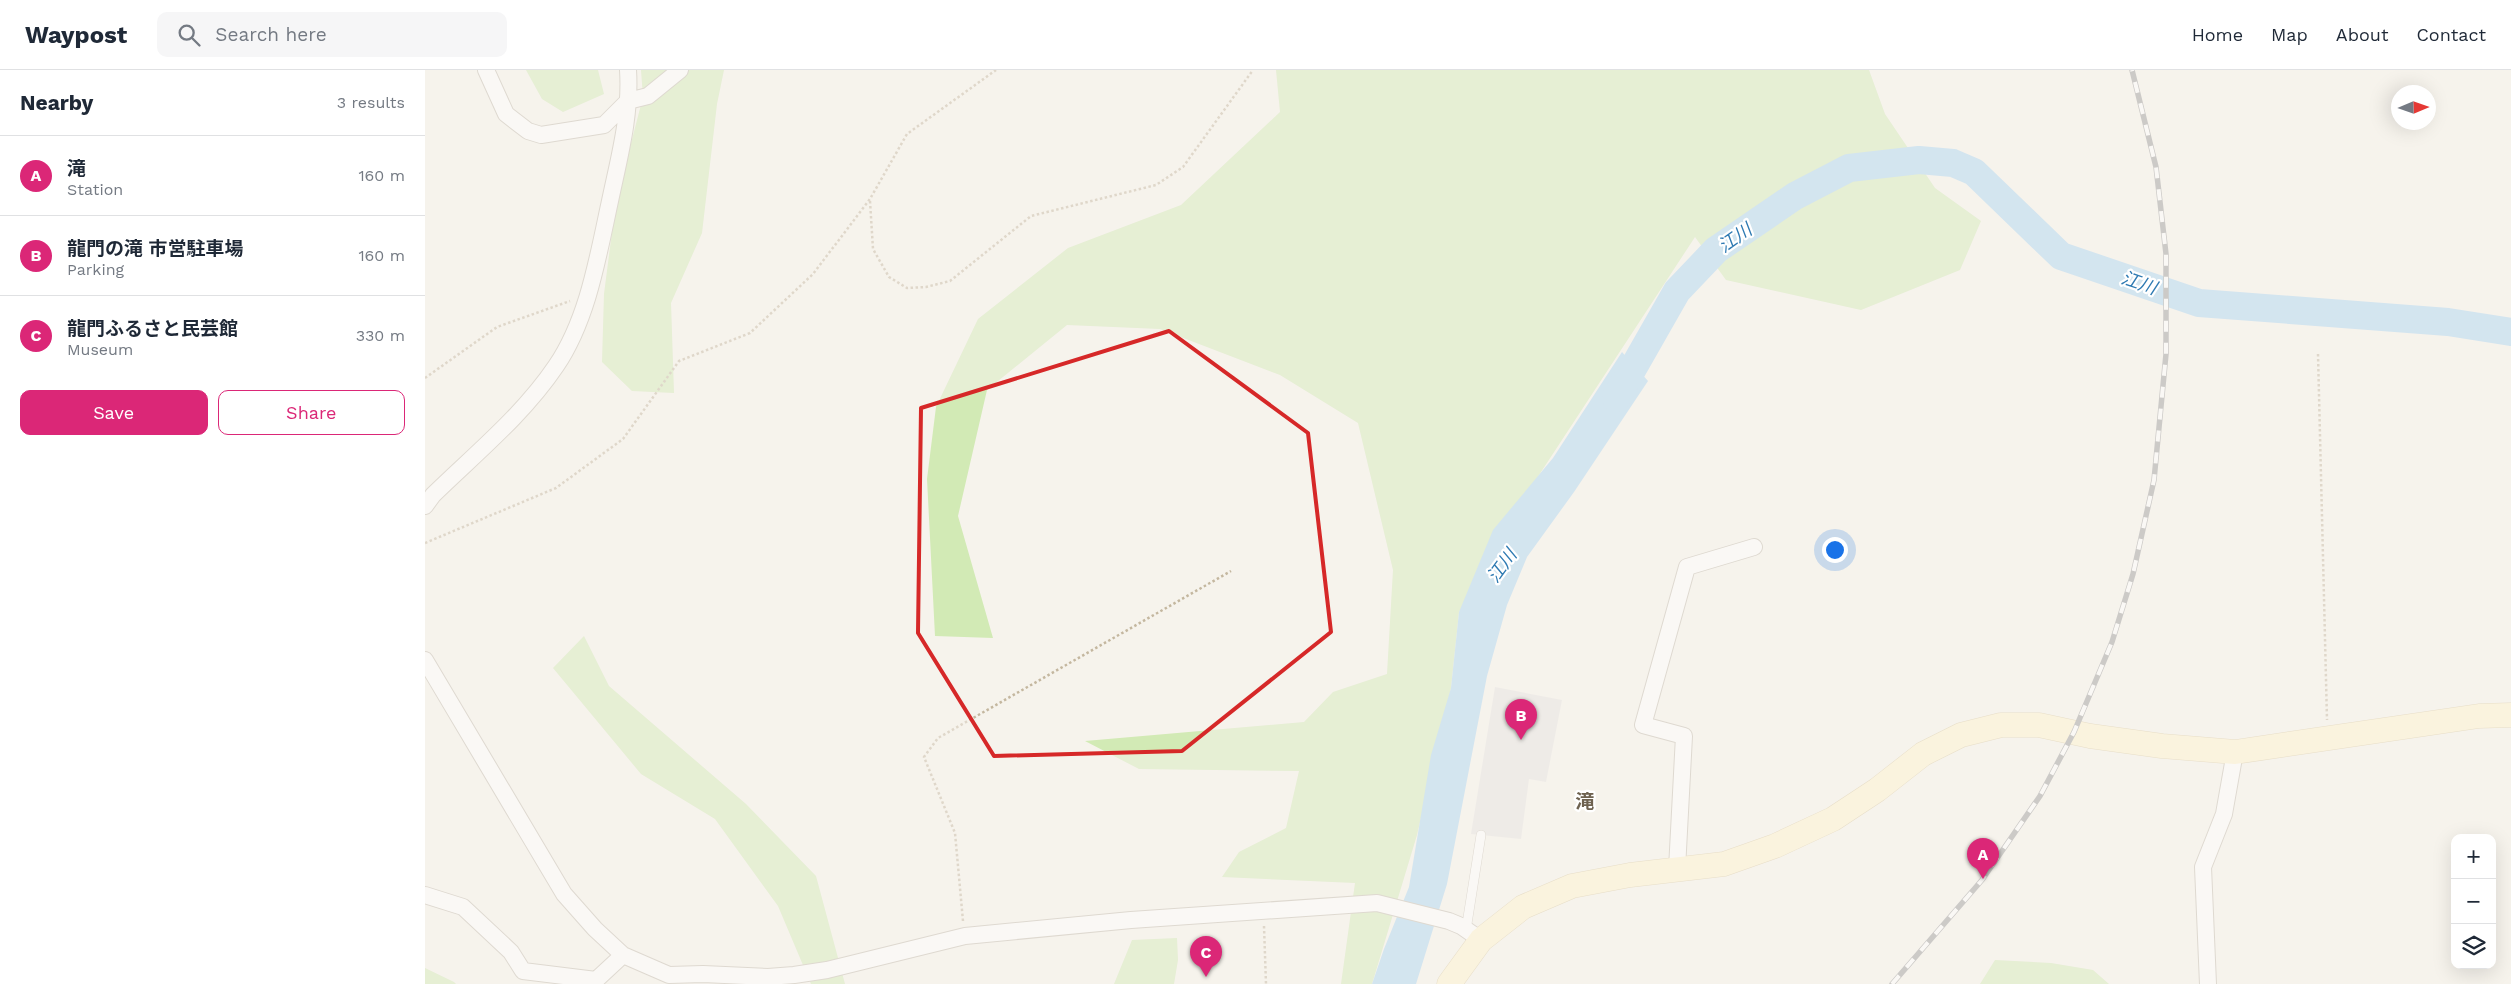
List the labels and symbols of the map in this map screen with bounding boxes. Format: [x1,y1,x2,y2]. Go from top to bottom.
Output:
north arrow [2391,85,2436,130]
water label: 江川 [1714,218,1757,257]
water label: 江川 [2119,267,2161,299]
your location [1822,537,1848,563]
water label: 江川 [1483,543,1522,586]
pin: B [1505,699,1537,740]
district label: 滝 [1575,790,1595,813]
pin: A [1967,838,1999,879]
pin: C [1190,936,1222,977]

